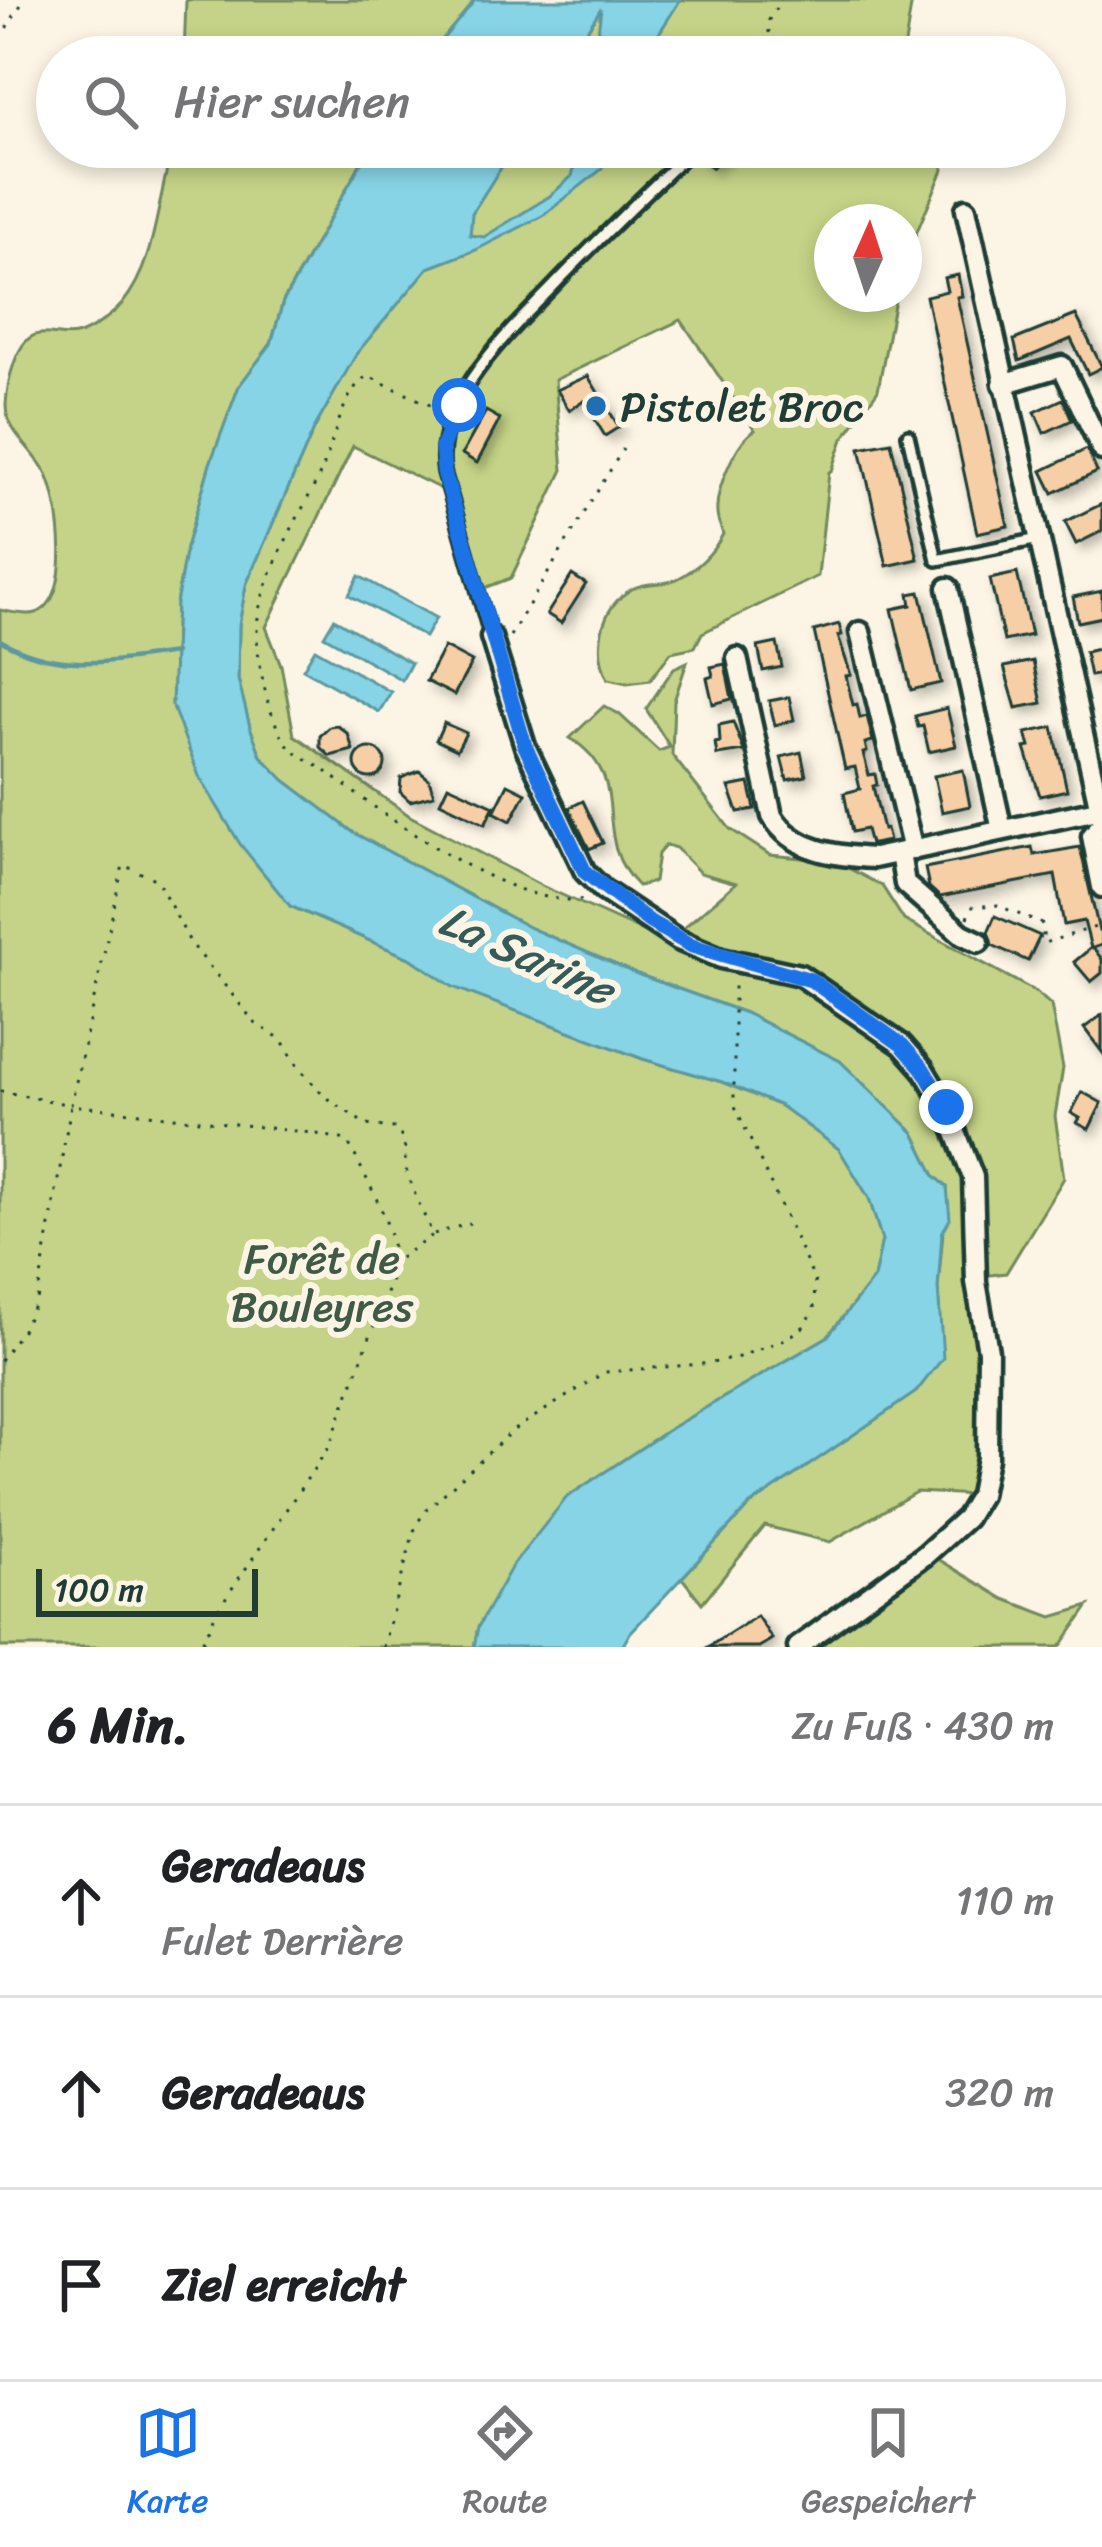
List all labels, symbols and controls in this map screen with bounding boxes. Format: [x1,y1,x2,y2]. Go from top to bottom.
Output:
search box [36,36,1066,168]
text: Hier suchen [174,62,410,142]
icon: search [78,69,144,135]
north arrow [814,204,922,312]
place label: Pistolet Broc [620,370,864,444]
route start [432,378,486,432]
marker: Pistolet Broc [583,393,609,419]
water label: La Sarine [426,881,631,1030]
route end [919,1080,973,1134]
park label: Forêt de Bouleyres [231,1222,414,1344]
text: 100 m [54,1561,144,1619]
scale bar [36,1563,258,1616]
text: 6 Min. [48,1680,189,1770]
text: Zu Fuß · 430 m [791,1691,1054,1760]
text: Geradeaus [162,1826,365,1906]
text: 110 m [956,1866,1054,1935]
icon: ahead [48,1868,114,1934]
text: Fulet Derrière [162,1906,403,1975]
text: Geradeaus [162,2053,365,2133]
text: 320 m [945,2058,1054,2127]
icon: ahead [48,2060,114,2126]
text: Ziel erreicht [162,2245,405,2325]
icon: arrive [48,2252,114,2318]
tab: Karte [127,2400,209,2530]
tab: Route [462,2400,547,2530]
tab: Gespeichert [801,2400,975,2530]

